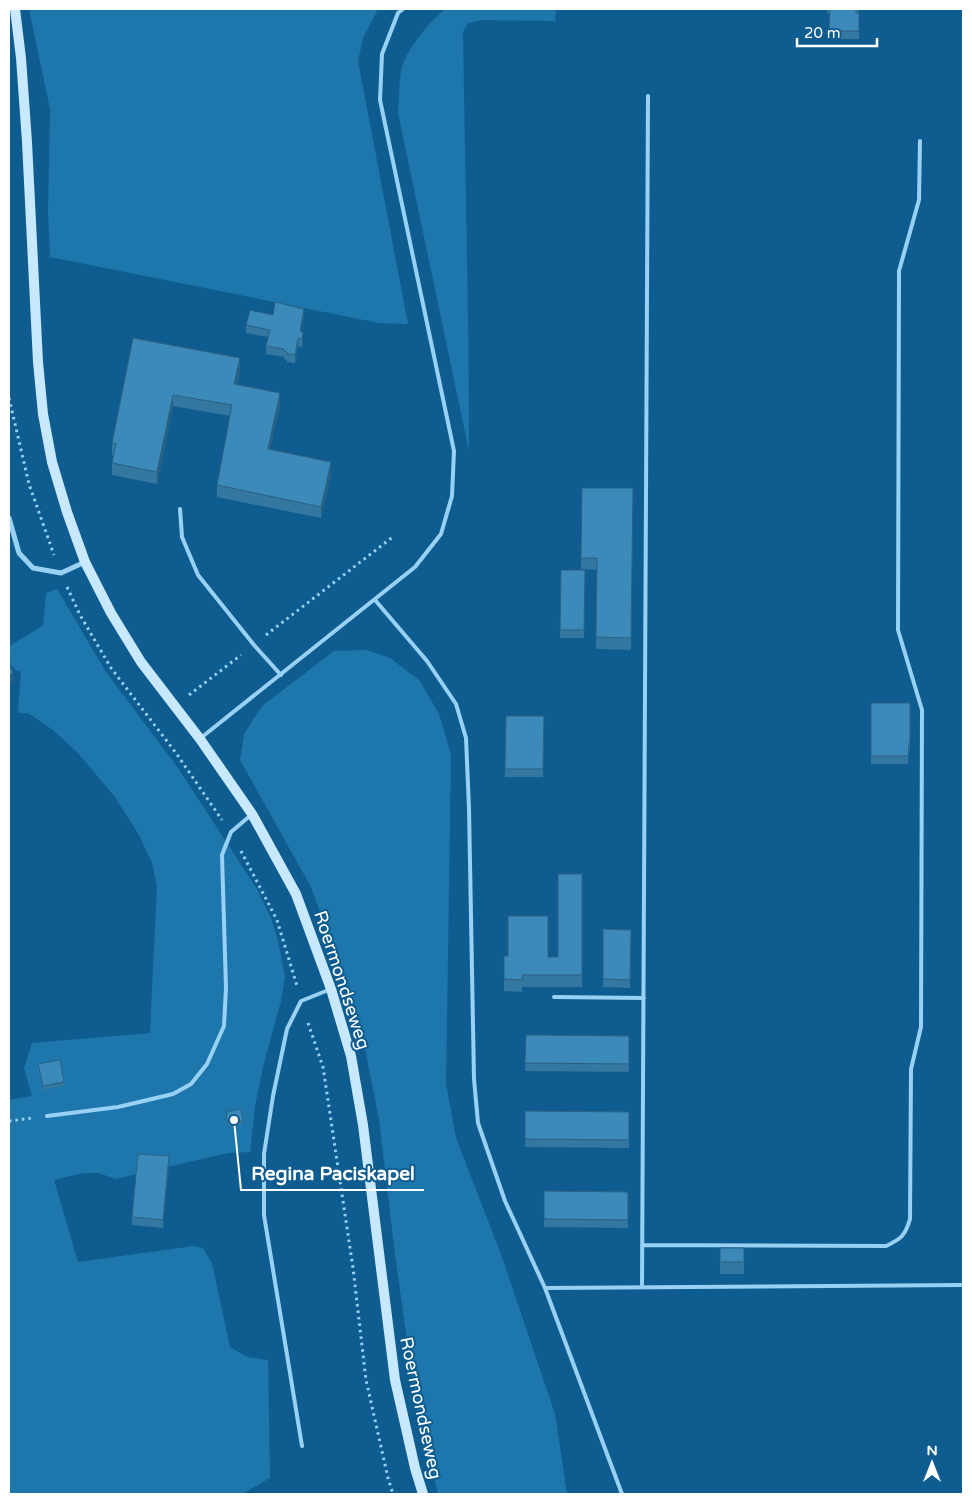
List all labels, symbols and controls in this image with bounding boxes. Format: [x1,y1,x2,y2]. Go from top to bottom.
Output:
scale bar [797,15,877,47]
text: 20 m [804,24,841,42]
street label: Roermondseweg [309,908,375,1052]
callout: Regina Paciskapel [241,1156,424,1190]
text: Regina Paciskapel [251,1163,415,1186]
street label: Roermondseweg [395,1335,447,1481]
north arrow [907,1438,957,1488]
text: N [926,1442,938,1459]

